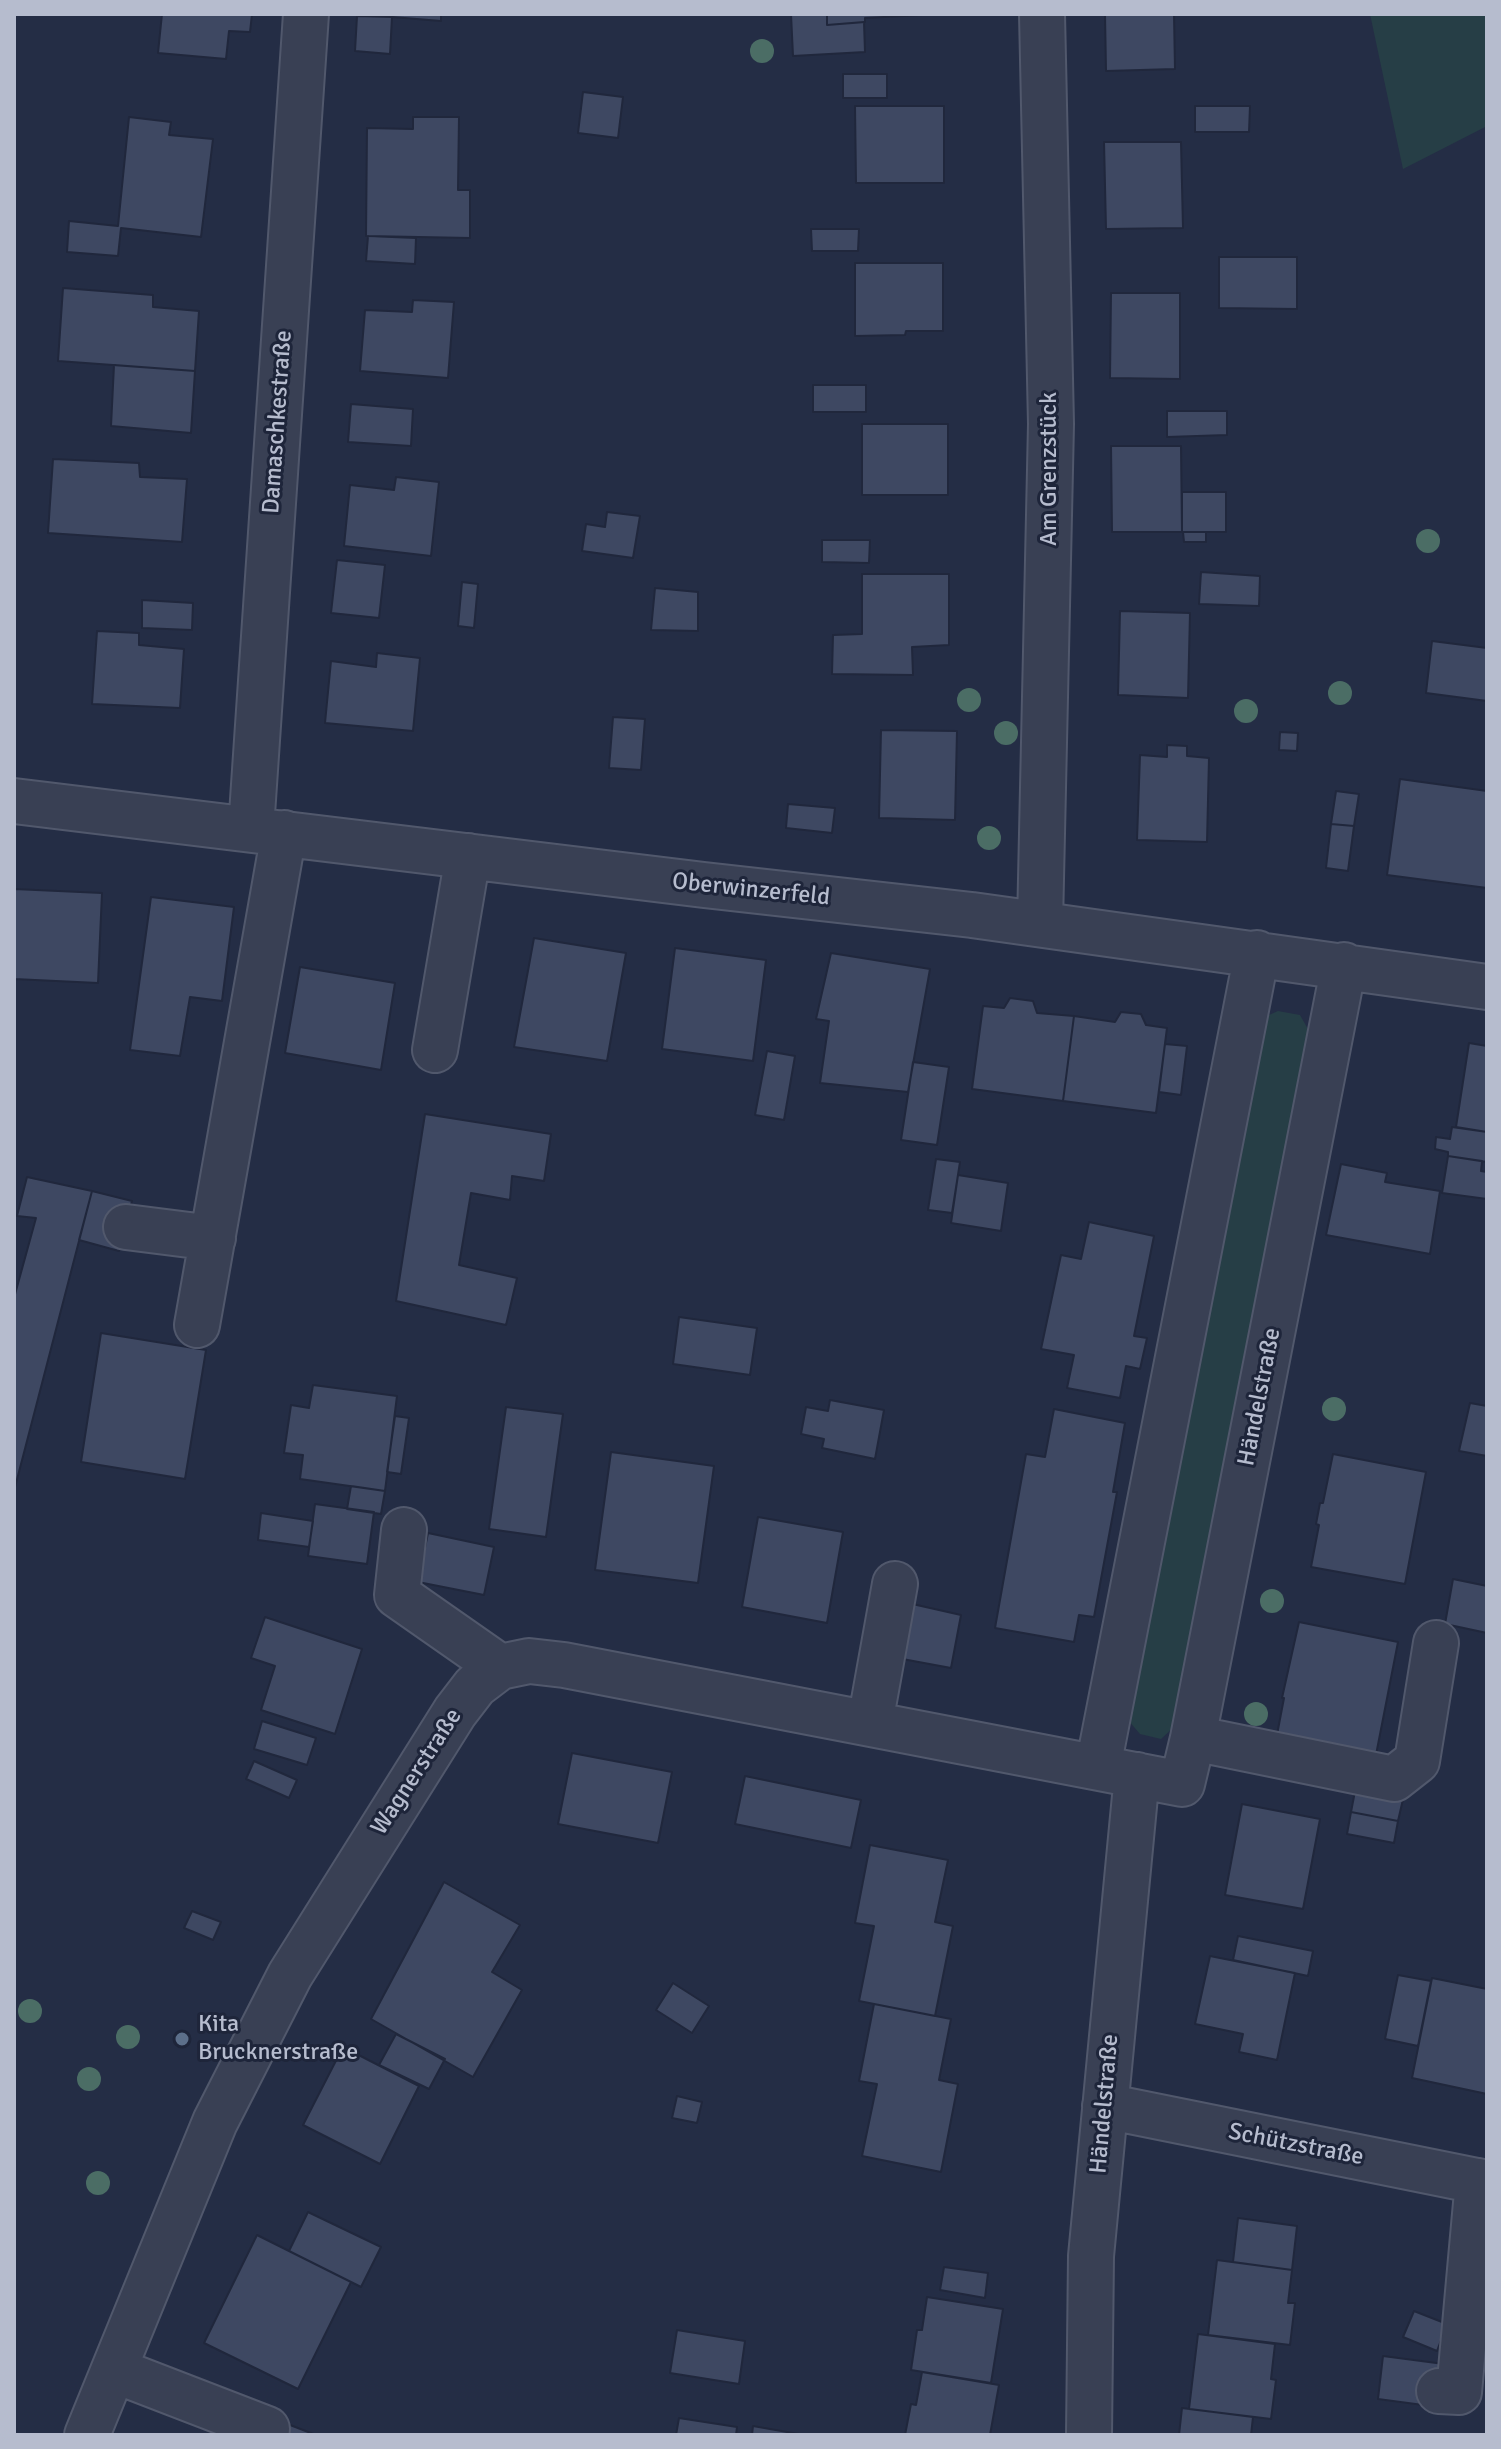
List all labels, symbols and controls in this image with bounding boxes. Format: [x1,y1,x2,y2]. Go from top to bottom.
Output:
street label: Damaschkestraße [257,329,299,515]
street label: Am Grenzstück [1036,392,1064,546]
street label: Oberwinzerfeld [671,867,831,913]
street label: Händelstraße [1233,1326,1287,1468]
street label: Wagnerstraße [365,1703,469,1841]
place label: Kita Brucknerstraße [198,2011,358,2067]
marker: Kita Brucknerstraße [173,2030,191,2048]
street label: Händelstraße [1085,2033,1125,2175]
street label: Schützstraße [1226,2118,1366,2172]

